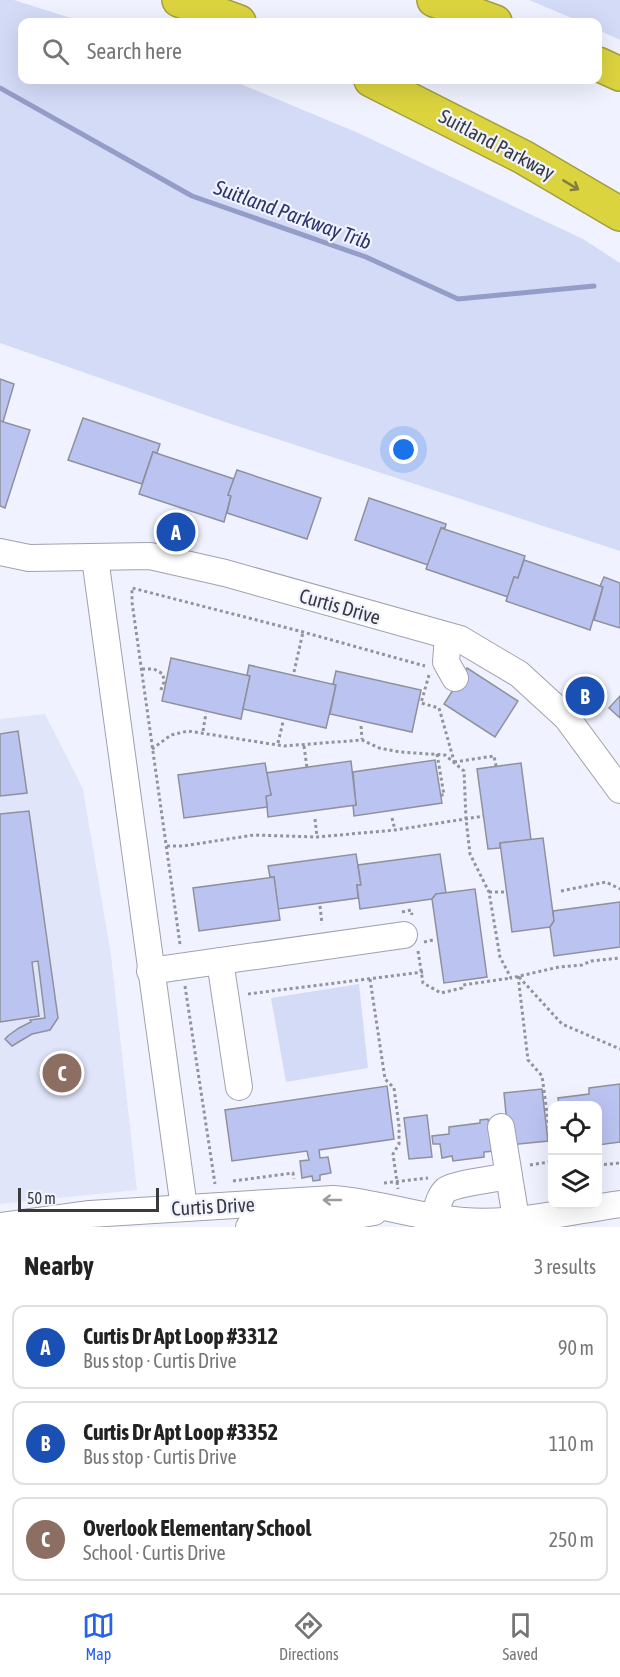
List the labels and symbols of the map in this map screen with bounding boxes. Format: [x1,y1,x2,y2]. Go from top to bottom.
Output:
street label: Suitland Parkway [435,104,559,184]
water label: Suitland Parkway Trib [210,174,375,254]
one-way arrow [562,179,579,191]
your location [389,435,418,464]
pin: A [156,510,195,554]
street label: Curtis Drive [297,583,383,629]
pin: B [566,674,604,718]
pin: C [42,1050,82,1096]
scale bar [18,1185,159,1212]
street label: Curtis Drive [171,1192,255,1220]
one-way arrow [322,1194,342,1206]

